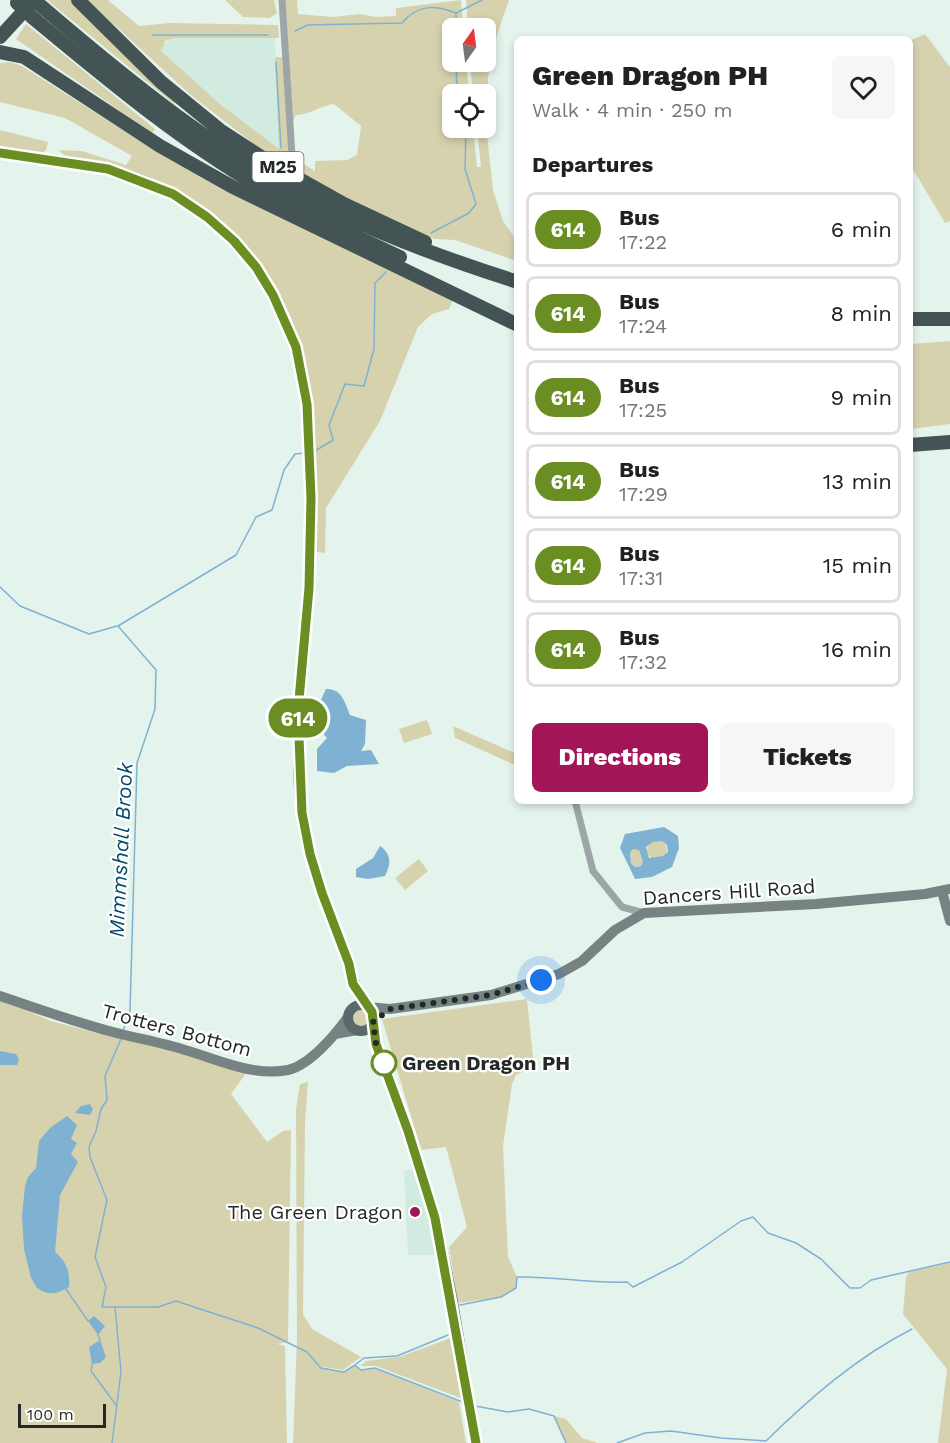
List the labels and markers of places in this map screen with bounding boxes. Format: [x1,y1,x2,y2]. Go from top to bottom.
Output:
marker: Green Dragon PH [371,1050,397,1076]
place label: Green Dragon PH [402,1051,570,1075]
place label: The Green Dragon [227,1200,403,1224]
marker: The Green Dragon [408,1205,422,1219]

